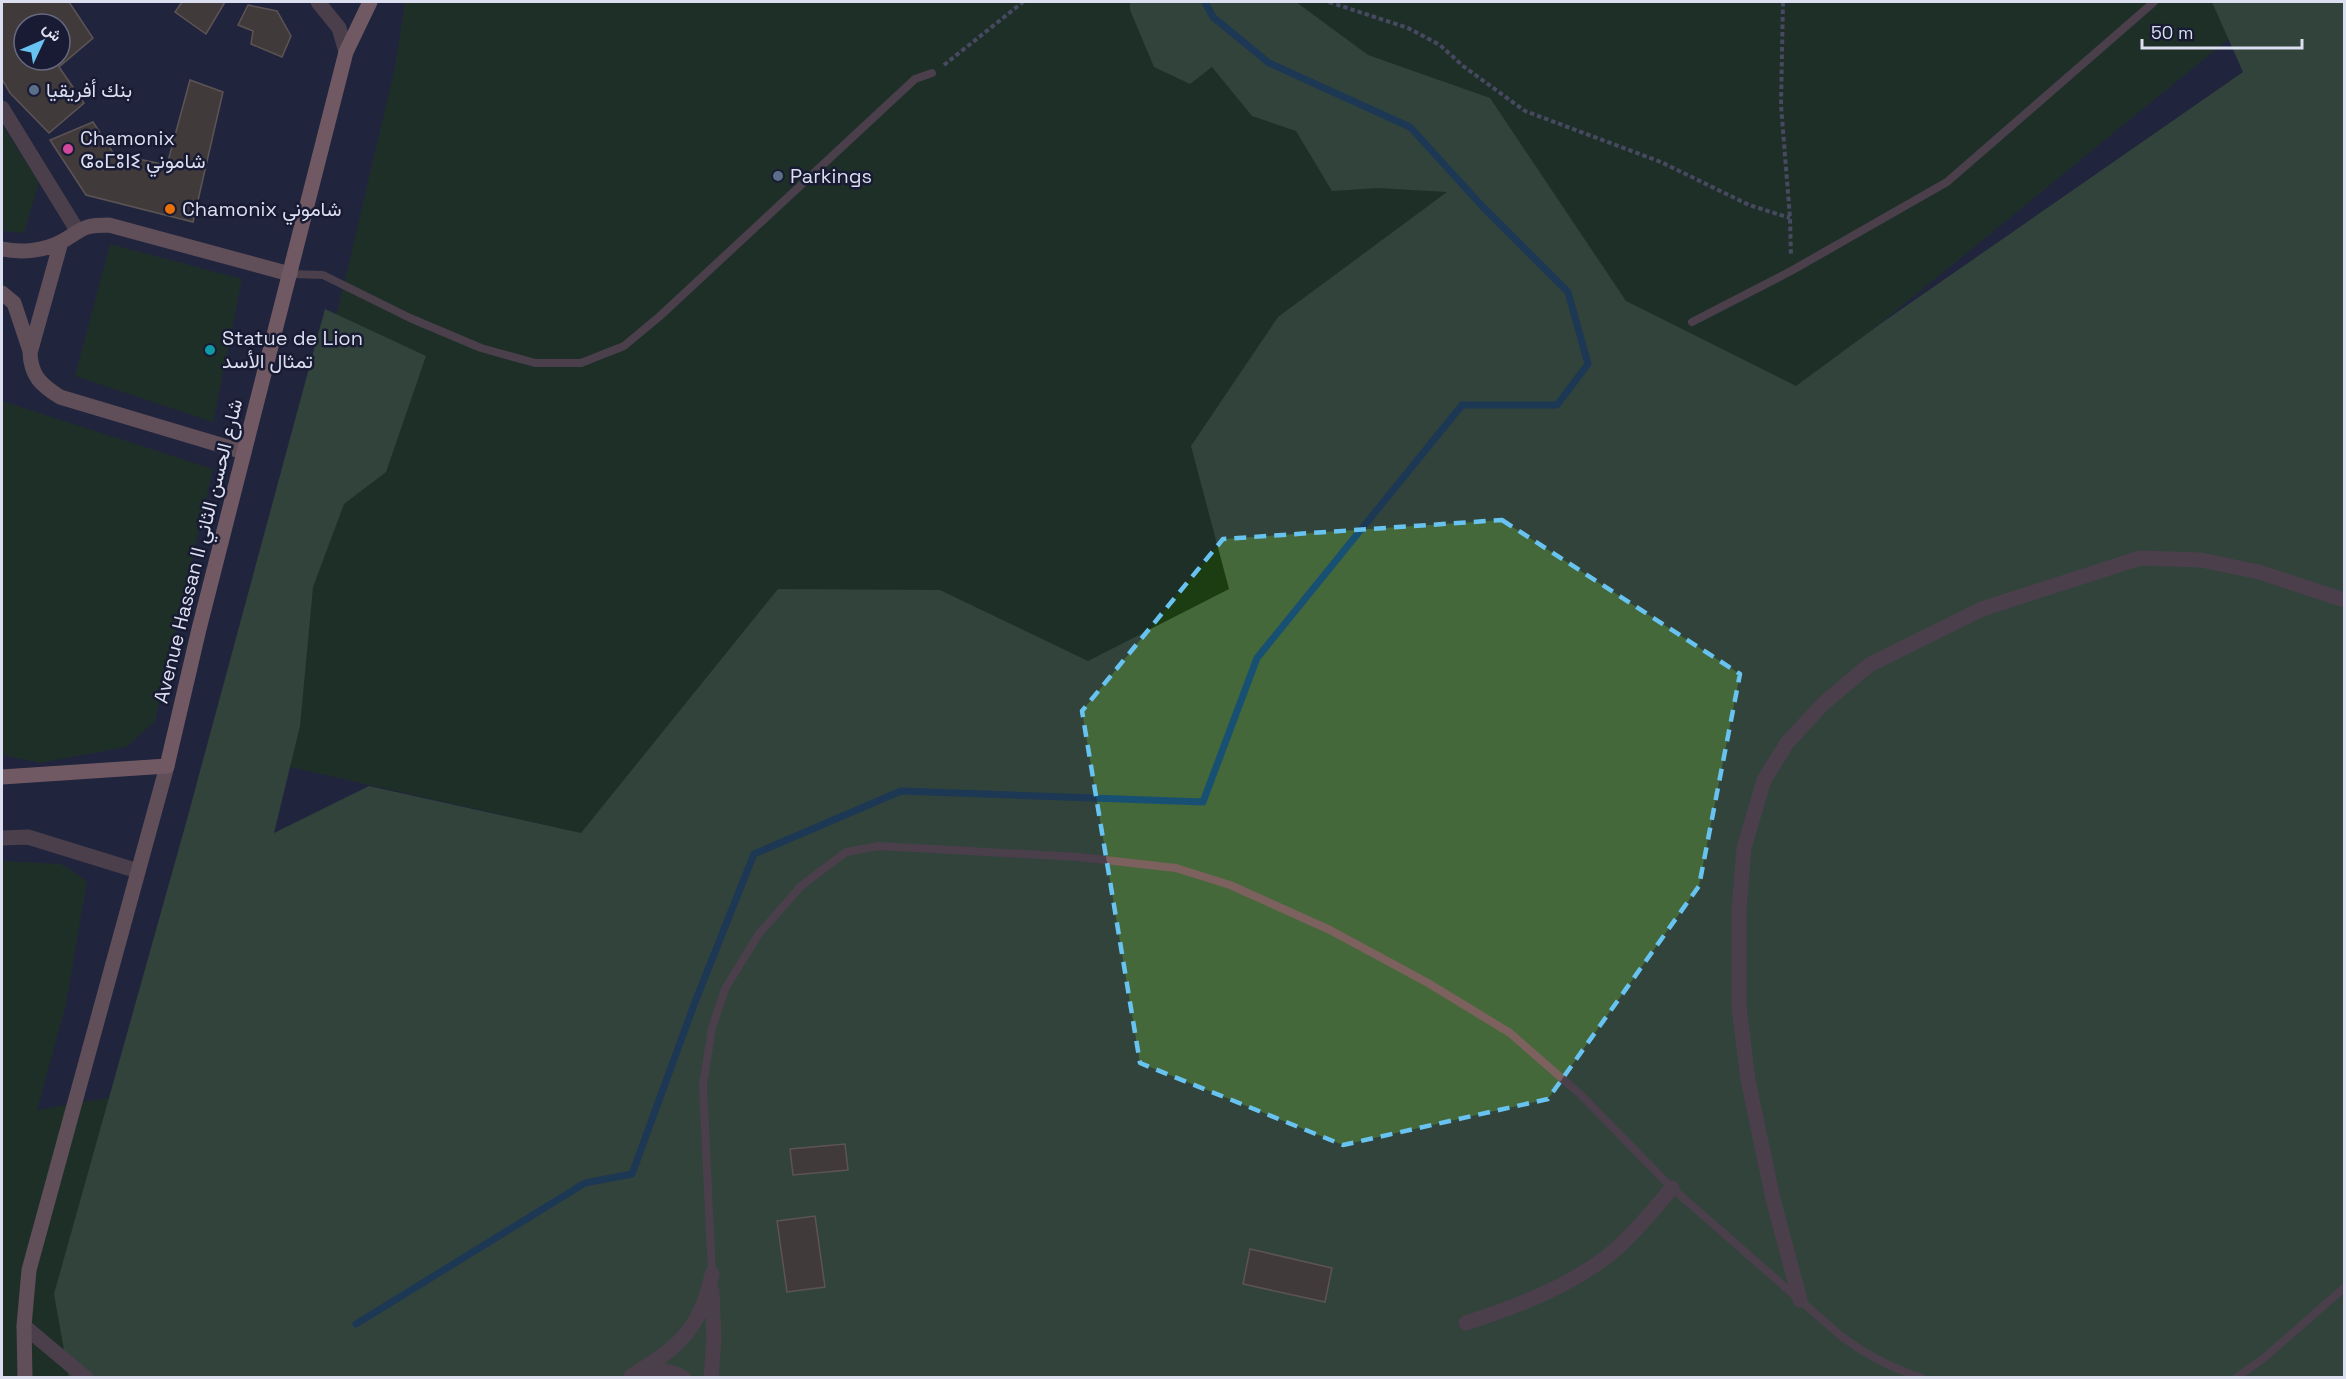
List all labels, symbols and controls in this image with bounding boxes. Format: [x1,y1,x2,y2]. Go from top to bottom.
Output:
north arrow [12,12,72,72]
scale bar [2142,12,2302,50]
text: ش [38,18,67,46]
text: 50 m [2151,21,2193,44]
place label: بنك أفريقيا [46,77,132,103]
marker: بنك أفريقيا [27,83,41,97]
place label: Chamonix ⵛⴰⵎⵓⵏⵉ شاموني [80,125,206,178]
marker: Chamonix ⵛⴰⵎⵓⵏⵉ شاموني [61,142,75,156]
place label: Parkings [790,163,872,189]
marker: Parkings [771,169,785,183]
place label: Chamonix شاموني [182,196,342,226]
marker: Chamonix شاموني [163,202,177,216]
place label: Statue de Lion تمثال الأسد [222,325,363,374]
marker: Statue de Lion تمثال الأسد [203,343,217,357]
street label: Avenue Hassan II شارع الحسن الثاني [148,396,252,707]

